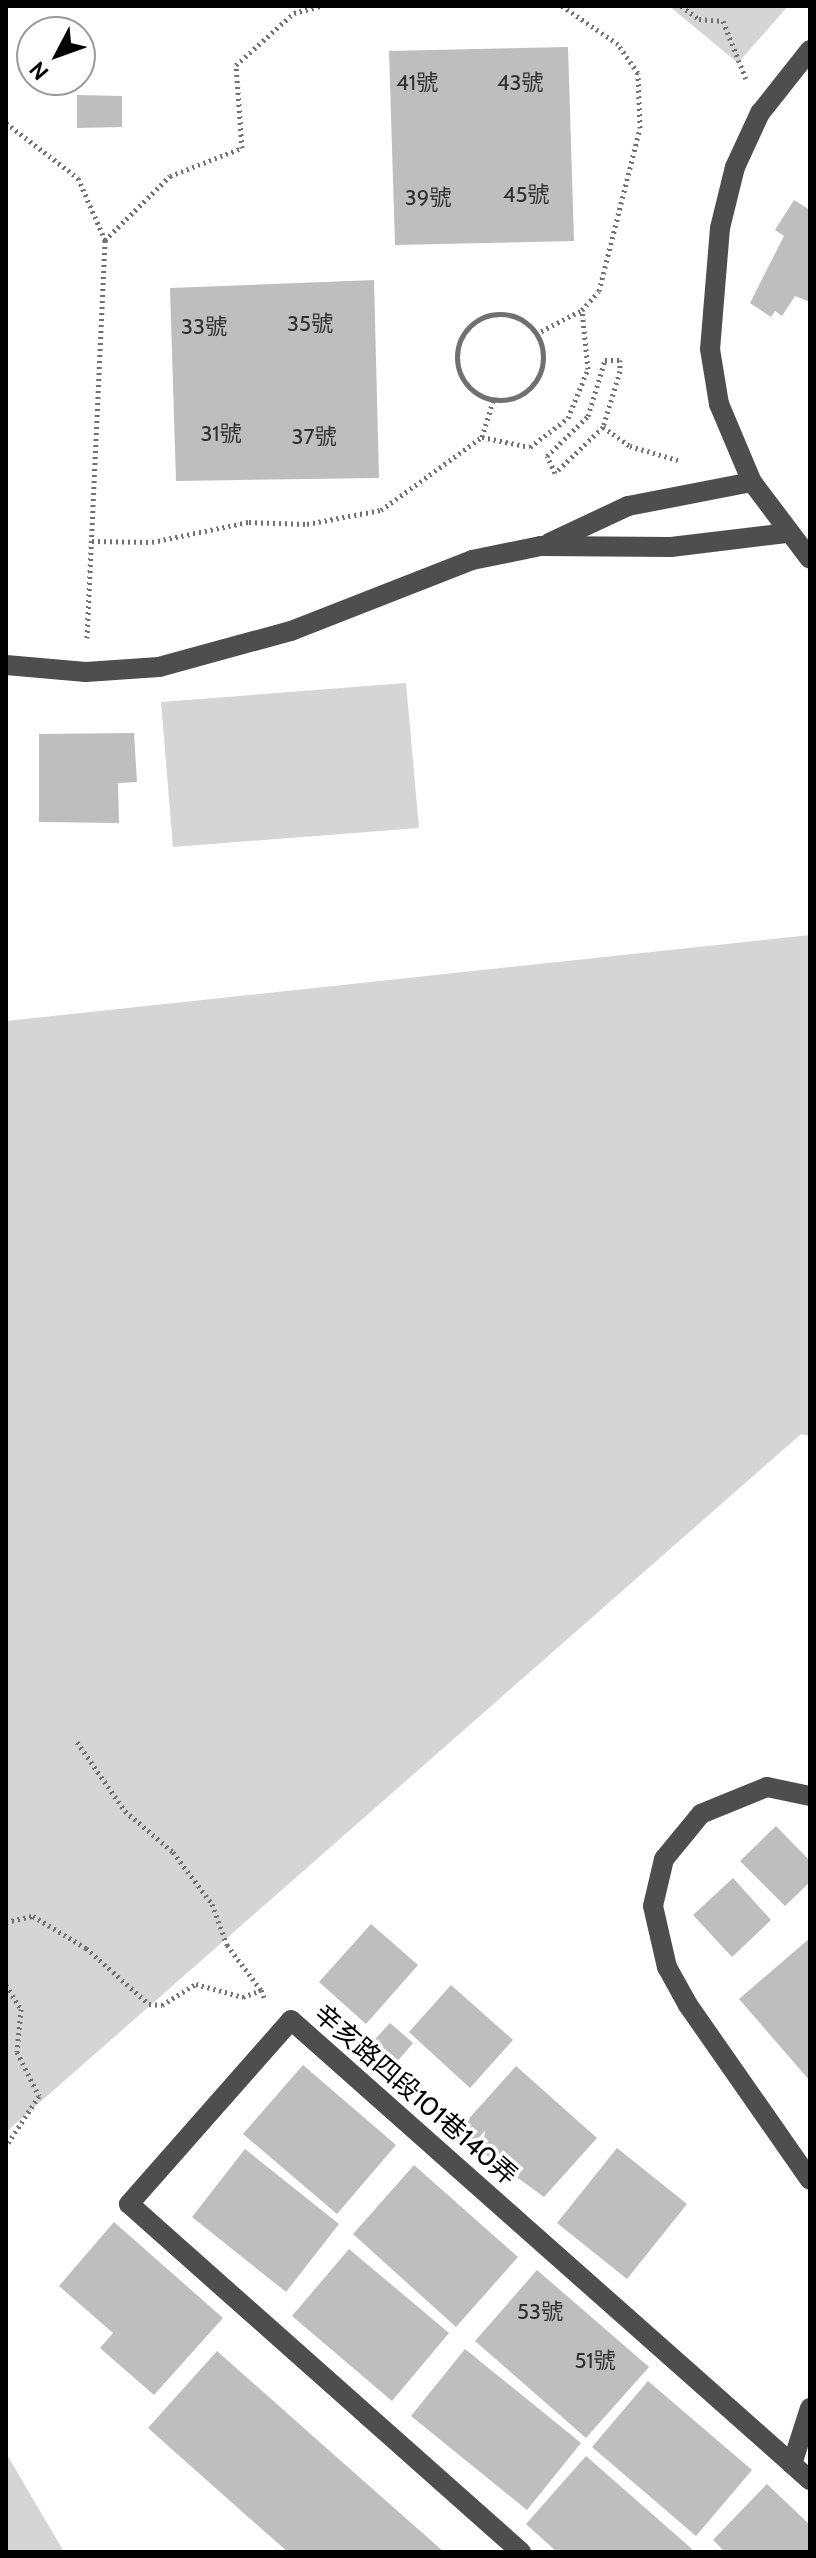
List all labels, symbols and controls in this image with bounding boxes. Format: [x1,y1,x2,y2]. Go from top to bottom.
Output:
north arrow [16,16,96,96]
text: N [24,56,54,85]
house number: 41號 [396,70,438,96]
house number: 43號 [497,70,543,96]
house number: 45號 [503,182,549,208]
house number: 39號 [405,185,451,211]
house number: 35號 [287,311,333,337]
house number: 33號 [181,314,227,340]
house number: 31號 [200,421,242,447]
house number: 37號 [292,424,336,450]
street label: 辛亥路四段101巷140弄 [307,1998,523,2192]
house number: 53號 [517,2299,563,2325]
house number: 51號 [574,2348,616,2374]

